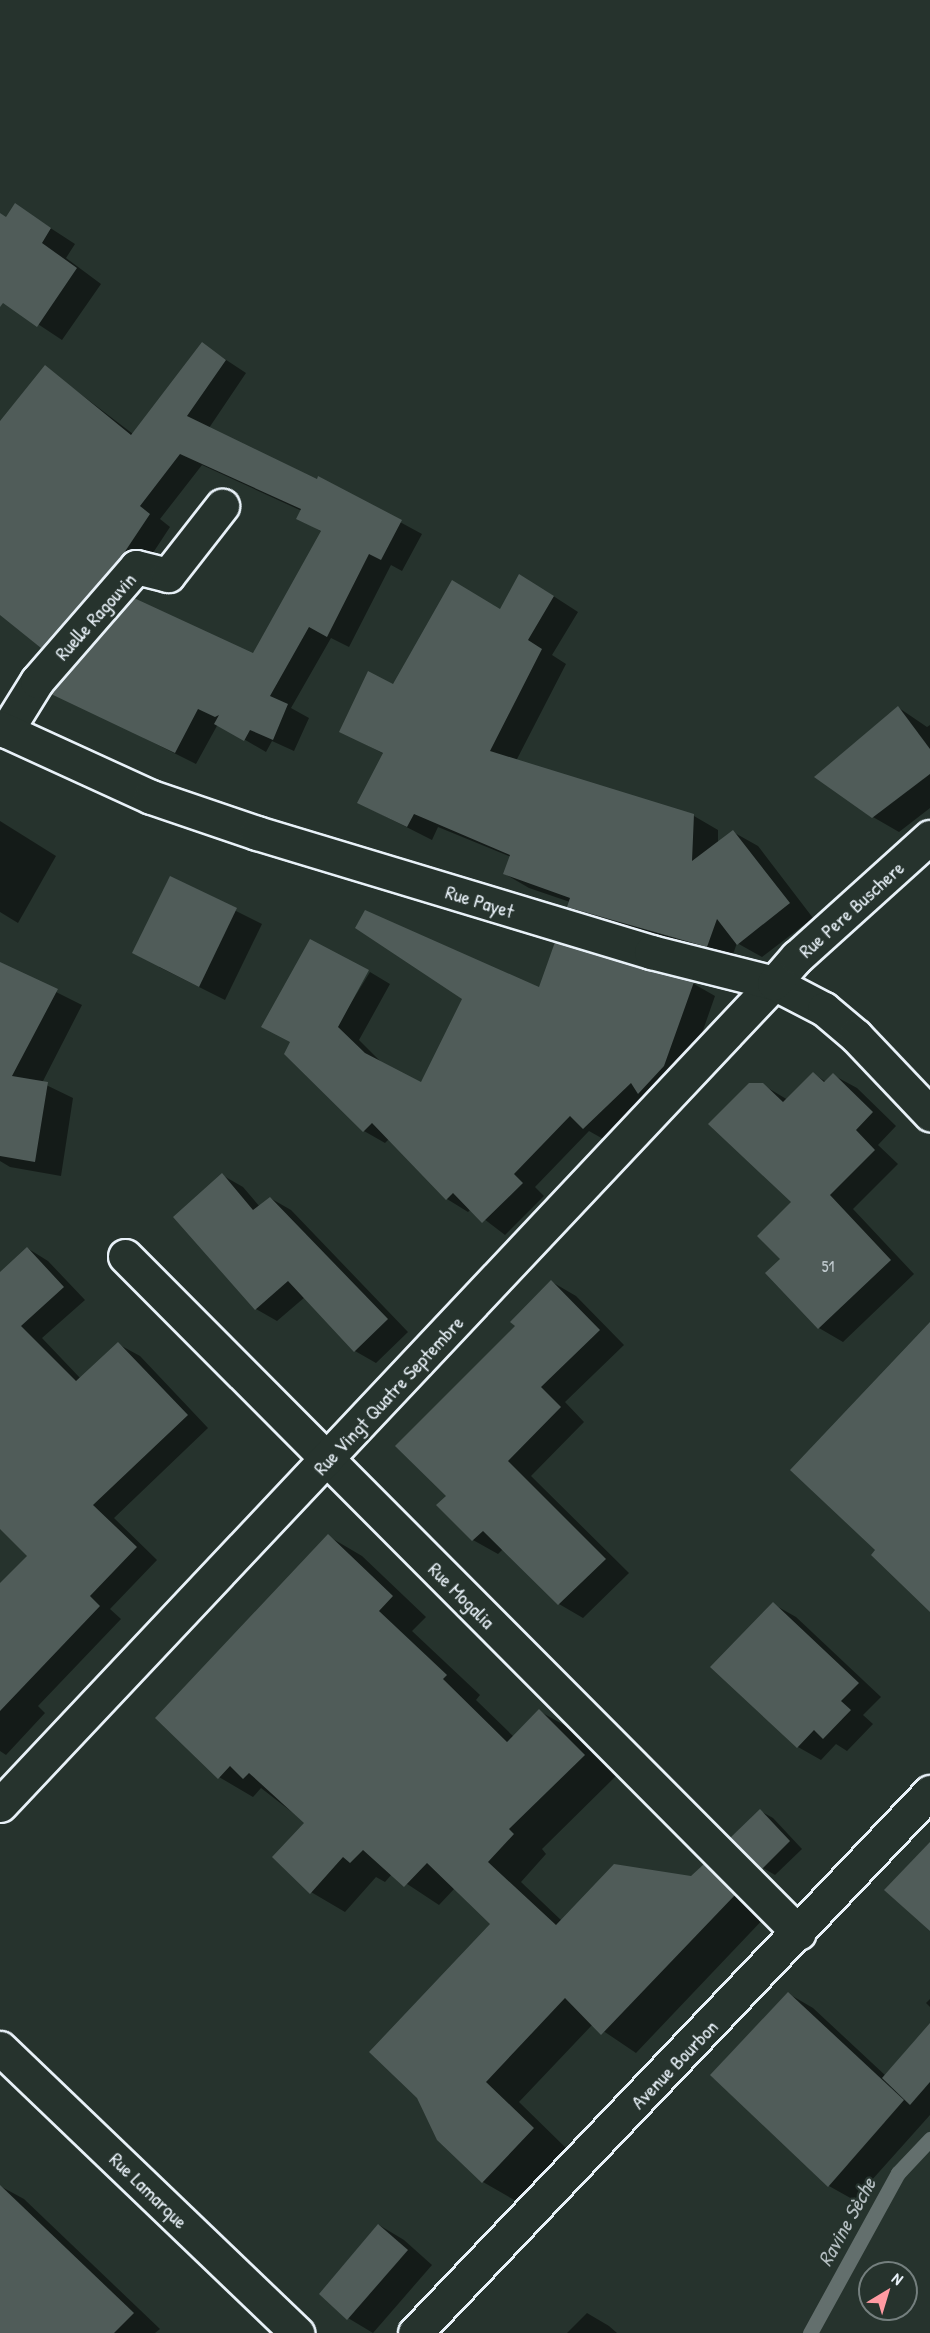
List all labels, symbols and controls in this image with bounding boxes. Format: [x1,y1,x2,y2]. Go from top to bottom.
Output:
street label: Ruelle Ragouvin [49,567,141,665]
street label: Rue Pere Buschere [794,856,908,962]
street label: Rue Payet [443,879,517,923]
house number: 51 [822,1256,834,1276]
street label: Rue Vingt Quatre Septembre [308,1310,468,1480]
street label: Rue Mogalia [424,1557,500,1633]
street label: Avenue Bourbon [626,2014,722,2114]
street label: Rue Lamarque [105,2147,193,2233]
water label: Ravine Sèche [812,2174,882,2270]
north arrow [858,2261,918,2321]
text: N [888,2267,908,2290]

